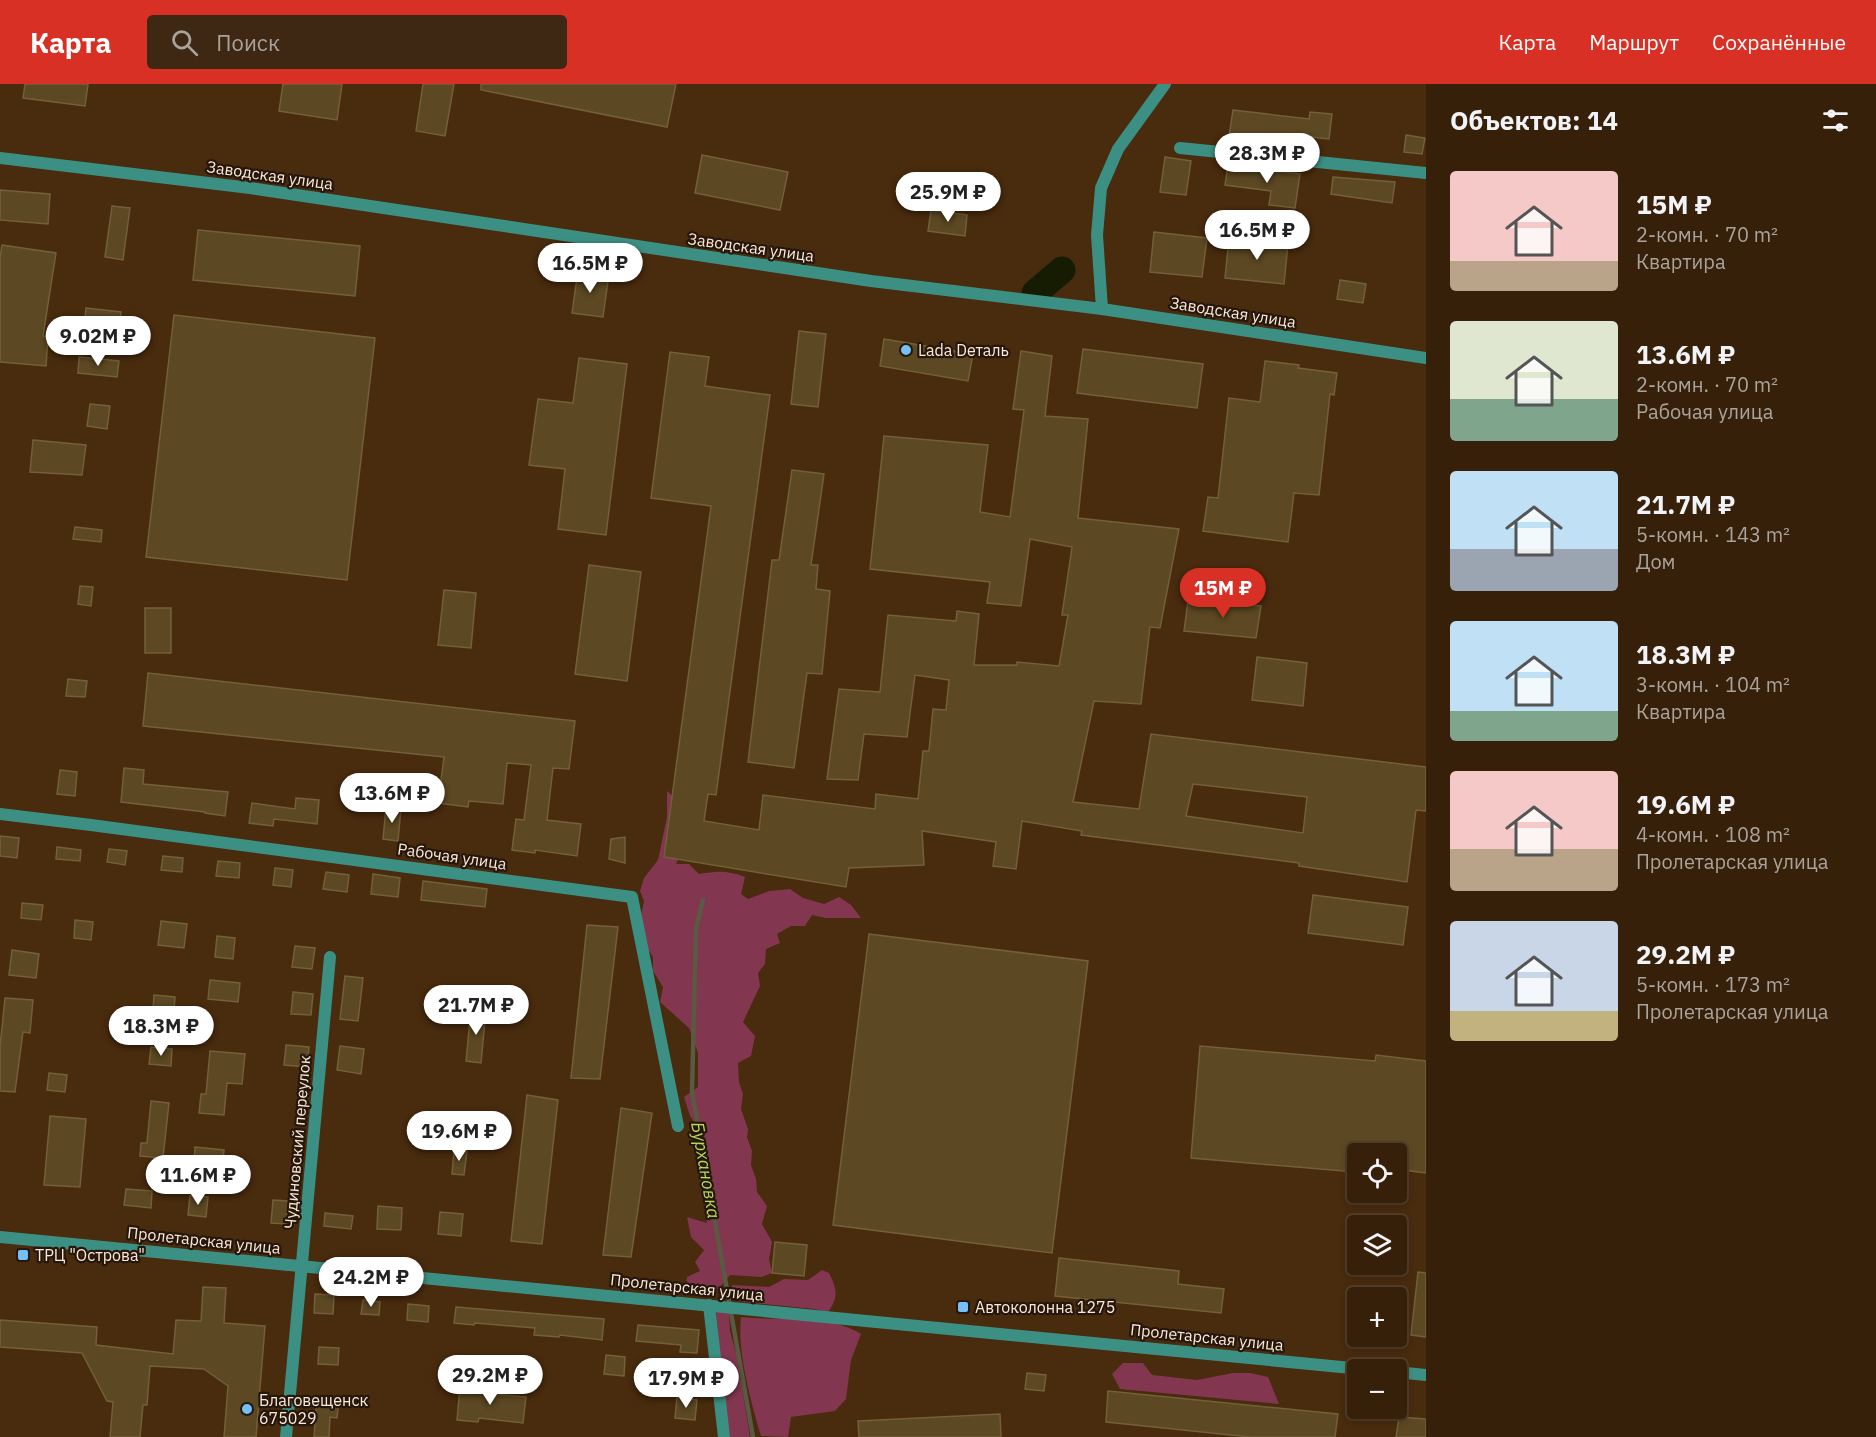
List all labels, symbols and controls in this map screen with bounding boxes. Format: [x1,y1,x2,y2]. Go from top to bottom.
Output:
search box [147,15,567,69]
text: Карта [30,24,111,61]
icon: search [168,26,201,59]
text: Поиск [216,28,280,57]
text: Карта [1498,28,1556,56]
text: Маршрут [1589,28,1679,56]
text: Сохранённые [1712,28,1846,56]
text: Объектов: 14 [1450,103,1618,137]
icon: filters [1819,104,1852,137]
pin: 28.3M ₽ [1212,133,1322,184]
text: 28.3M ₽ [1229,139,1305,166]
street label: Заводская улица [206,156,335,194]
pin: 25.9M ₽ [893,172,1003,223]
text: 25.9M ₽ [910,178,986,205]
text: 15M ₽ [1636,187,1712,221]
icon: home [1498,195,1570,267]
pin: 16.5M ₽ [1202,210,1312,261]
text: 16.5M ₽ [1219,216,1295,243]
text: 2-комн. · 70 m² [1636,221,1778,248]
street label: Заводская улица [687,228,816,266]
pin: 16.5M ₽ [535,243,645,294]
text: Квартира [1636,248,1726,275]
text: 16.5M ₽ [552,249,628,276]
street label: Заводская улица [1169,292,1298,332]
pin: 9.02M ₽ [43,316,153,367]
text: 9.02M ₽ [60,322,136,349]
text: 13.6M ₽ [1636,337,1735,371]
place label: Lada Dеталь [918,340,1009,360]
marker: Lada Dеталь [899,343,913,357]
icon: home [1498,345,1570,417]
text: 2-комн. · 70 m² [1636,371,1778,398]
text: Рабочая улица [1636,398,1773,425]
text: 21.7M ₽ [1636,487,1735,521]
icon: home [1498,495,1570,567]
text: 5-комн. · 143 m² [1636,521,1790,548]
text: Дом [1636,548,1676,575]
pin: 15M ₽ [1181,568,1265,619]
text: 15M ₽ [1194,574,1252,601]
text: 18.3M ₽ [1636,637,1735,671]
icon: home [1498,645,1570,717]
text: 3-комн. · 104 m² [1636,671,1790,698]
text: Квартира [1636,698,1726,725]
pin: 13.6M ₽ [337,773,447,824]
text: 13.6M ₽ [354,779,430,806]
text: 19.6M ₽ [1636,787,1735,821]
icon: home [1498,795,1570,867]
text: 4-комн. · 108 m² [1636,821,1790,848]
street label: Рабочая улица [396,838,508,874]
text: Пролетарская улица [1636,848,1828,875]
text: 29.2M ₽ [1636,937,1735,971]
icon: home [1498,945,1570,1017]
text: 5-комн. · 173 m² [1636,971,1790,998]
pin: 21.7M ₽ [421,985,531,1036]
text: 21.7M ₽ [438,991,514,1018]
text: Пролетарская улица [1636,998,1828,1025]
pin: 18.3M ₽ [106,1006,216,1057]
text: 18.3M ₽ [123,1012,199,1039]
street label: Чудиновский переулок [279,1054,315,1230]
pin: 19.6M ₽ [404,1111,514,1162]
text: 19.6M ₽ [421,1117,497,1144]
water label: Бурхановка [686,1120,726,1220]
map controls [1347,1143,1407,1419]
button: locate [1347,1143,1407,1203]
pin: 11.6M ₽ [143,1155,253,1206]
text: 11.6M ₽ [160,1161,236,1188]
button: layers [1347,1215,1407,1275]
street label: Пролетарская улица [126,1222,282,1258]
place label: ТРЦ "Острова" [35,1245,145,1265]
marker: ТРЦ "Острова" [16,1248,30,1262]
pin: 24.2M ₽ [316,1257,426,1308]
text: 24.2M ₽ [333,1263,409,1290]
street label: Пролетарская улица [609,1269,765,1305]
button: + [1347,1287,1407,1347]
place label: Автоколонна 1275 [975,1297,1115,1317]
marker: Автоколонна 1275 [956,1300,970,1314]
street label: Пролетарская улица [1129,1319,1285,1355]
pin: 29.2M ₽ [435,1355,545,1406]
pin: 17.9M ₽ [631,1358,741,1409]
button: − [1347,1359,1407,1419]
text: 29.2M ₽ [452,1361,528,1388]
text: 17.9M ₽ [648,1364,724,1391]
place label: Благовещенск 675029 [259,1390,368,1428]
marker: Благовещенск 675029 [240,1402,254,1416]

